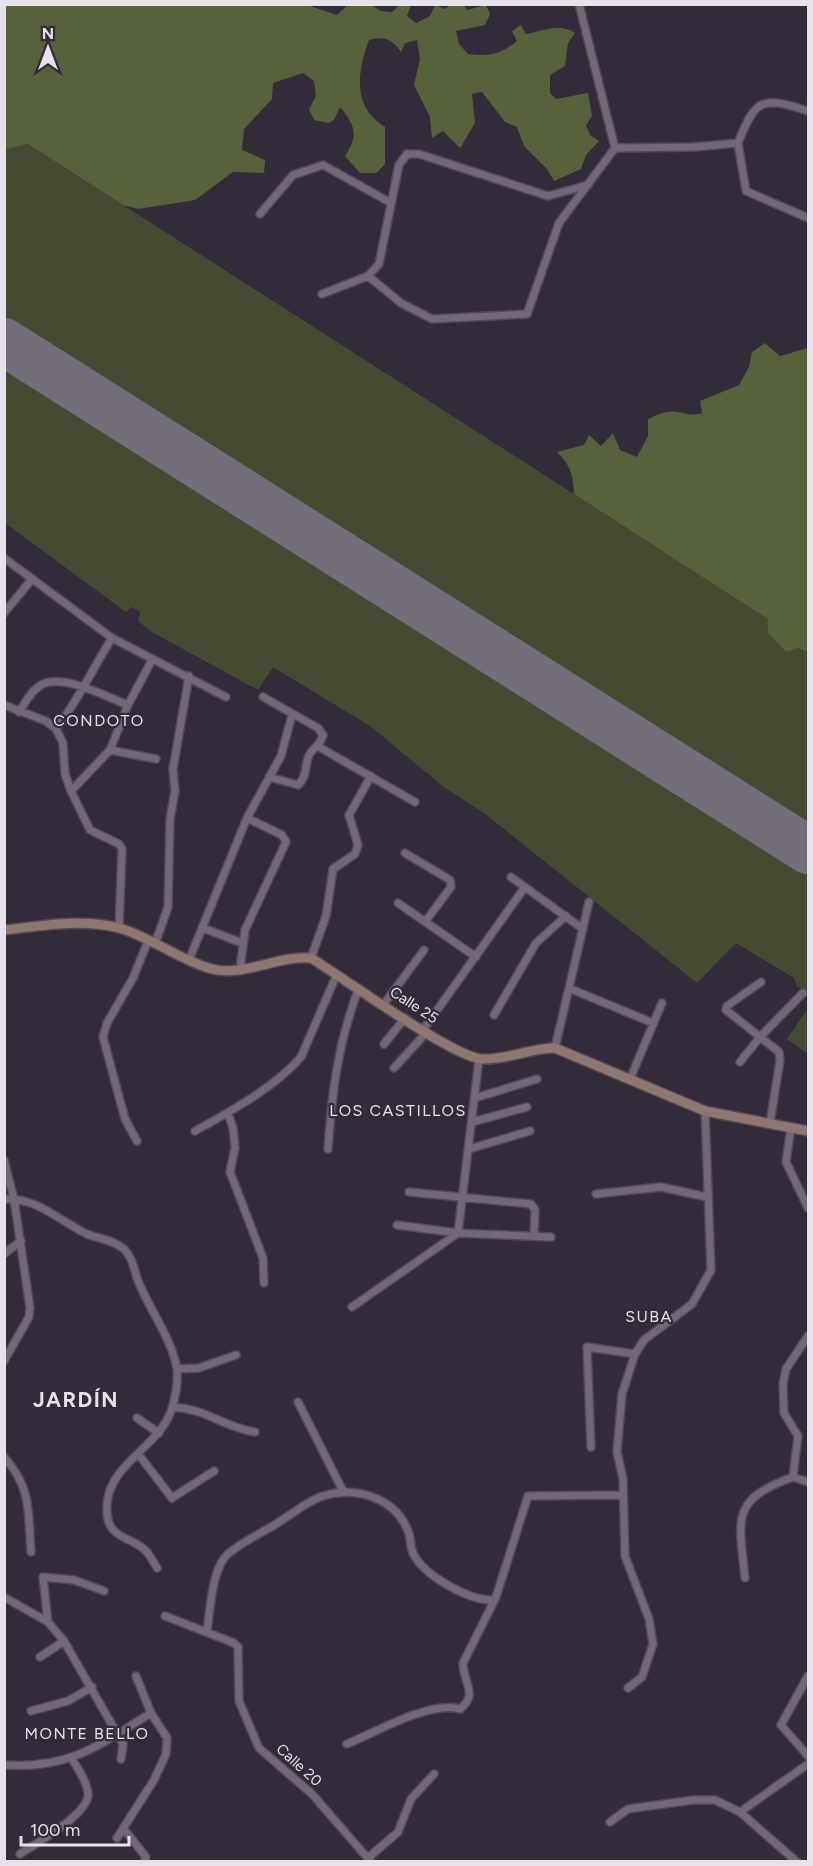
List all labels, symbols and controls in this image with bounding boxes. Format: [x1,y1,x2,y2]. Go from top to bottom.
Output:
north arrow [18,18,78,78]
text: N [42,24,54,43]
district label: CONDOTO [53,711,145,730]
street label: Calle 25 [386,983,442,1027]
district label: LOS CASTILLOS [329,1101,467,1120]
district label: SUBA [625,1307,673,1326]
district label: JARDÍN [33,1387,119,1412]
district label: MONTE BELLO [24,1724,150,1743]
street label: Calle 20 [273,1740,325,1790]
scale bar [21,1809,129,1847]
text: 100 m [30,1819,80,1841]

